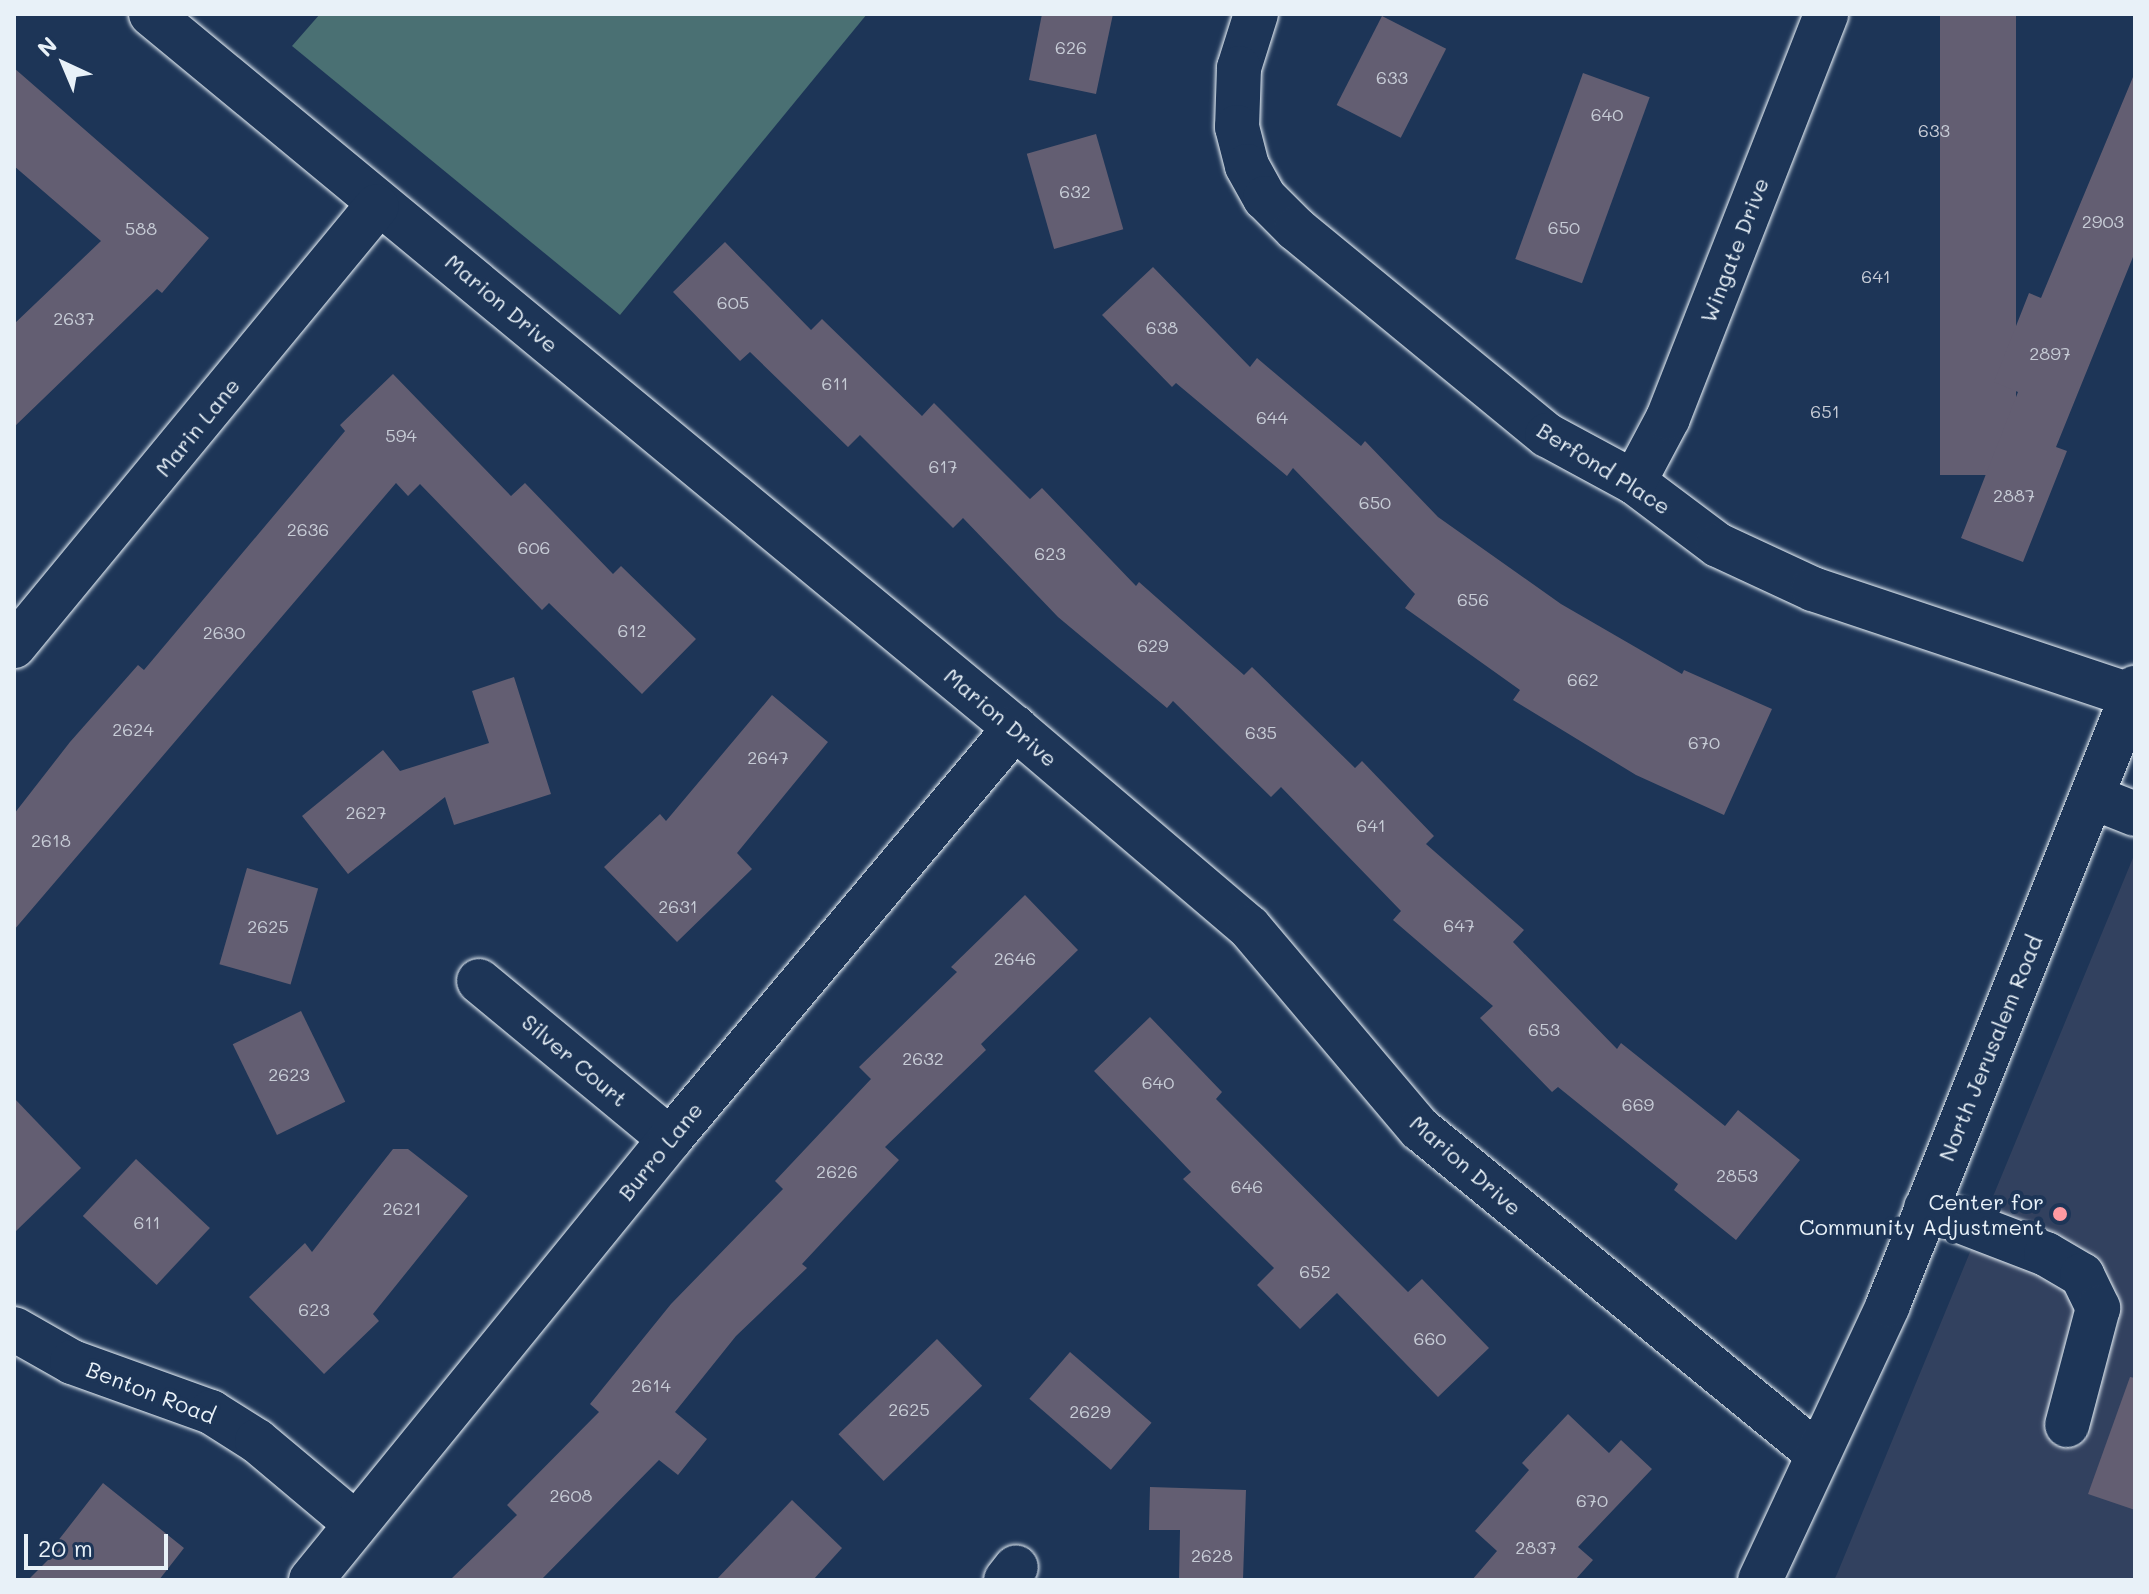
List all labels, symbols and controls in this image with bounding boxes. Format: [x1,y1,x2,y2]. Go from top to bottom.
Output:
north arrow [24,24,104,104]
text: N [31,30,63,63]
house number: 626 [1055,36,1087,58]
house number: 633 [1376,66,1408,88]
house number: 640 [1591,103,1623,125]
house number: 633 [1918,119,1950,141]
street label: Wingate Drive [1694,174,1774,326]
house number: 632 [1059,180,1091,202]
house number: 2903 [2082,210,2124,232]
house number: 650 [1548,216,1580,238]
house number: 588 [125,217,157,239]
street label: Marion Drive [440,248,564,358]
house number: 641 [1861,265,1891,287]
house number: 605 [717,291,749,313]
house number: 2637 [53,307,95,329]
house number: 638 [1146,316,1178,338]
house number: 2897 [2029,342,2071,364]
street label: Marin Lane [149,372,245,482]
house number: 611 [822,372,848,394]
house number: 651 [1810,400,1840,422]
house number: 644 [1256,406,1288,428]
street label: Berfond Place [1532,416,1676,520]
house number: 594 [385,424,417,446]
house number: 617 [929,455,957,477]
house number: 2887 [1993,484,2035,506]
house number: 650 [1359,491,1391,513]
house number: 2636 [287,518,329,540]
house number: 606 [518,536,550,558]
house number: 623 [1034,542,1066,564]
house number: 656 [1457,588,1489,610]
house number: 612 [618,619,646,641]
house number: 2630 [203,621,245,643]
house number: 629 [1137,634,1169,656]
street label: Marion Drive [939,662,1063,772]
house number: 662 [1567,668,1599,690]
house number: 2624 [112,718,154,740]
house number: 635 [1245,721,1277,743]
house number: 670 [1688,731,1720,753]
house number: 2647 [747,746,789,768]
house number: 2627 [346,801,386,823]
house number: 641 [1356,814,1386,836]
house number: 2618 [31,829,71,851]
house number: 2631 [658,895,698,917]
house number: 647 [1443,914,1475,936]
house number: 2625 [247,915,289,937]
street label: North Jerusalem Road [1933,931,2047,1165]
house number: 2646 [994,947,1036,969]
street label: Silver Court [517,1008,633,1112]
house number: 653 [1528,1018,1560,1040]
house number: 2632 [902,1047,944,1069]
house number: 2623 [268,1063,310,1085]
house number: 640 [1142,1071,1174,1093]
house number: 669 [1622,1093,1654,1115]
street label: Burro Lane [612,1096,708,1206]
street label: Marion Drive [1405,1109,1527,1221]
house number: 2626 [816,1160,858,1182]
house number: 2853 [1716,1164,1758,1186]
house number: 646 [1231,1175,1263,1197]
place label: Center for Community Adjustment [1799,1188,2044,1240]
house number: 2621 [383,1197,421,1219]
marker: Center for Community Adjustment [2051,1205,2069,1223]
house number: 611 [134,1211,160,1233]
house number: 652 [1299,1260,1331,1282]
house number: 623 [298,1298,330,1320]
house number: 660 [1414,1327,1446,1349]
street label: Benton Road [83,1355,219,1429]
house number: 2614 [631,1374,671,1396]
house number: 2625 [888,1398,930,1420]
house number: 2629 [1069,1400,1111,1422]
house number: 2608 [550,1484,592,1506]
house number: 670 [1576,1489,1608,1511]
scale bar [28,1518,172,1568]
text: 20 m [38,1532,93,1563]
house number: 2837 [1515,1536,1557,1558]
house number: 2628 [1191,1544,1233,1566]

